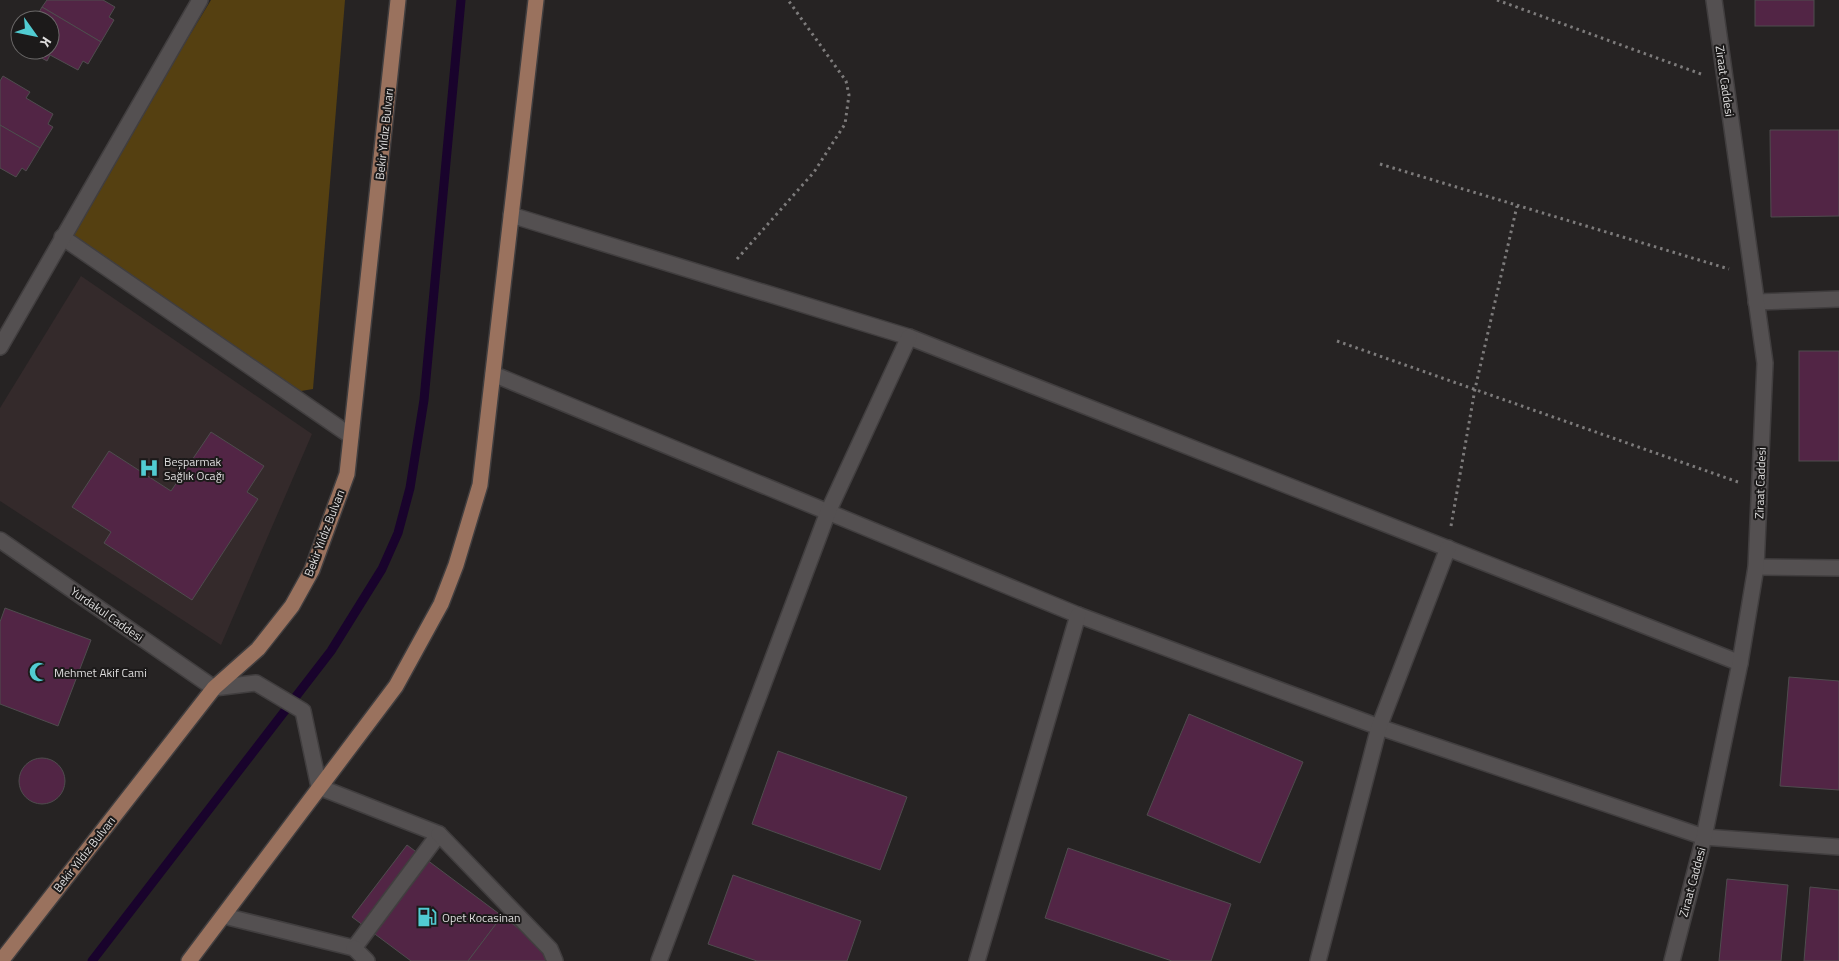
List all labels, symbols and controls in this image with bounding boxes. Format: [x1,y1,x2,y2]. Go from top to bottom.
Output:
north arrow [10,10,60,60]
text: K [35,33,57,52]
street label: Ziraat Caddesi [1711,44,1739,118]
street label: Bekir Yıldız Bulvarı [370,87,398,181]
street label: Ziraat Caddesi [1749,447,1771,519]
place label: Beşparmak Sağlık Ocağı [164,452,224,485]
hospital icon: Beşparmak Sağlık Ocağı [138,457,160,479]
street label: Bekir Yıldız Bulvarı [299,487,349,579]
street label: Yurdakul Caddesi [67,582,147,646]
mosque icon: Mehmet Akif Cami [28,661,50,683]
place label: Mehmet Akif Cami [54,663,147,682]
street label: Bekir Yıldız Bulvarı [48,812,120,896]
street label: Ziraat Caddesi [1674,845,1710,919]
fuel station icon: Opet Kocasinan [416,906,438,928]
place label: Opet Kocasinan [442,908,520,927]

